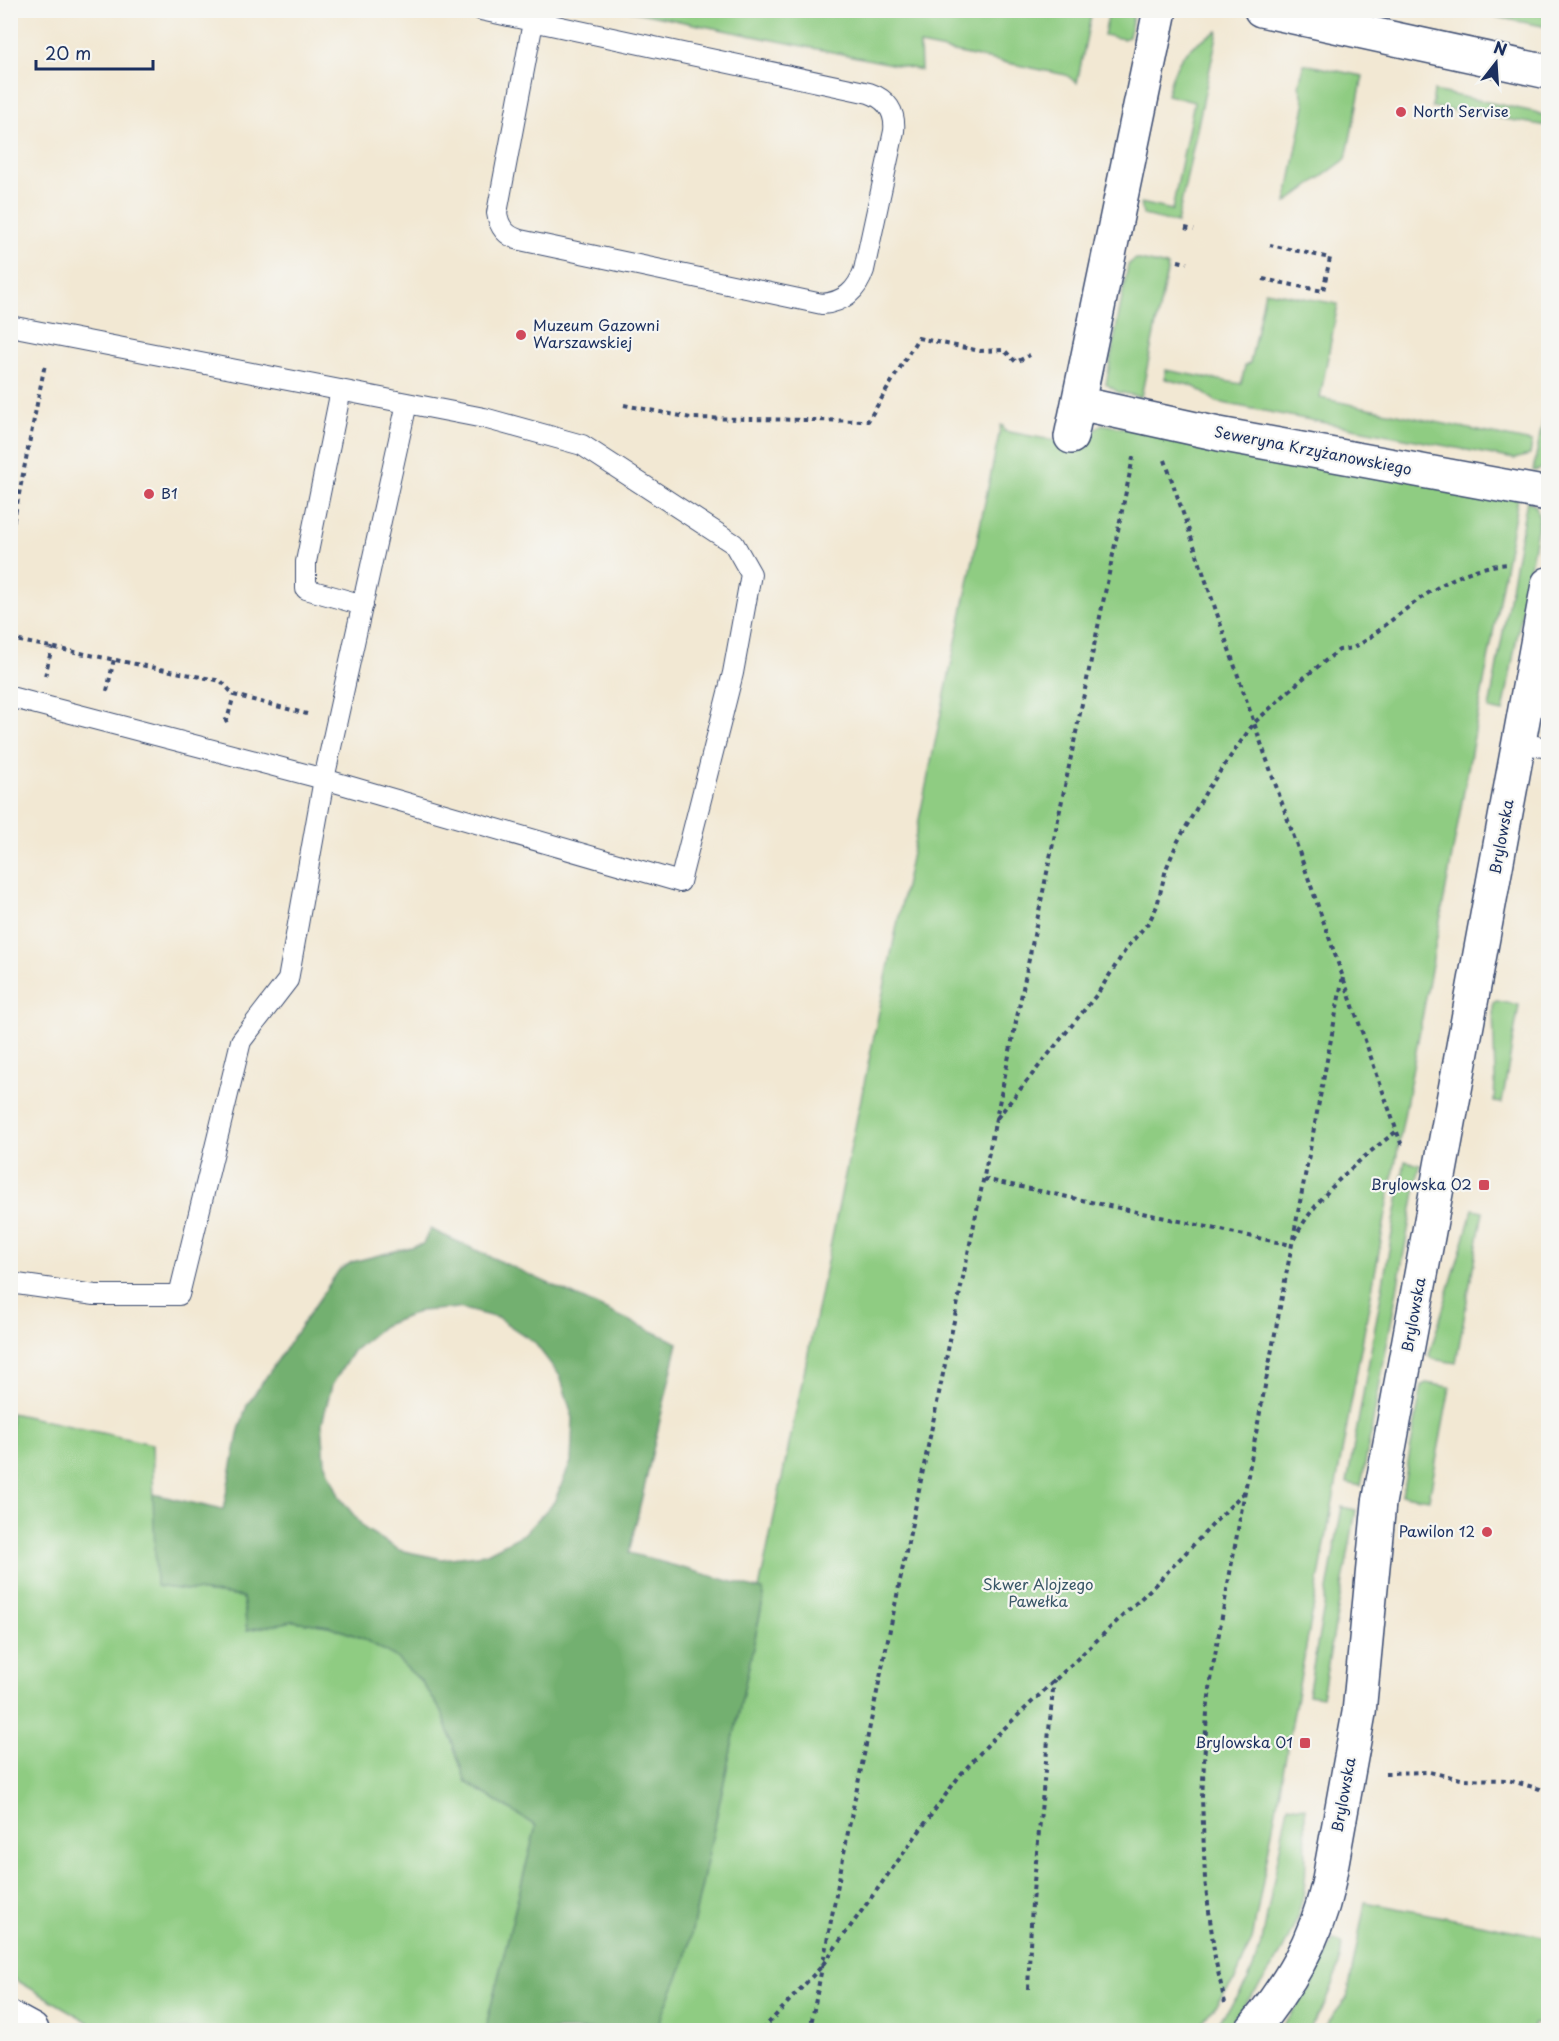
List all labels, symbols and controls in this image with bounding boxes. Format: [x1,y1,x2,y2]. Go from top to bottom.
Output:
scale bar [36,33,153,71]
north arrow [1466,33,1526,93]
text: N [1491,34,1510,61]
text: 20 m [45,39,91,66]
place label: North Servise [1413,99,1509,122]
marker: North Servise [1394,105,1408,119]
place label: Muzeum Gazowni Warszawskiej [533,313,660,353]
marker: Muzeum Gazowni Warszawskiej [514,328,528,342]
street label: Seweryna Krzyżanowskiego [1213,419,1414,480]
place label: B1 [161,481,178,504]
marker: B1 [142,487,156,501]
street label: Brylowska [1483,797,1519,876]
place label: Brylowska 02 [1371,1172,1472,1195]
marker: Brylowska 02 [1477,1178,1491,1192]
street label: Brylowska [1395,1275,1431,1354]
place label: Pawilon 12 [1399,1519,1475,1542]
marker: Pawilon 12 [1480,1525,1494,1539]
park label: Skwer Alojzego Pawełka [982,1572,1094,1612]
place label: Brylowska 01 [1195,1730,1293,1753]
marker: Brylowska 01 [1298,1736,1312,1750]
street label: Brylowska [1325,1755,1361,1834]

